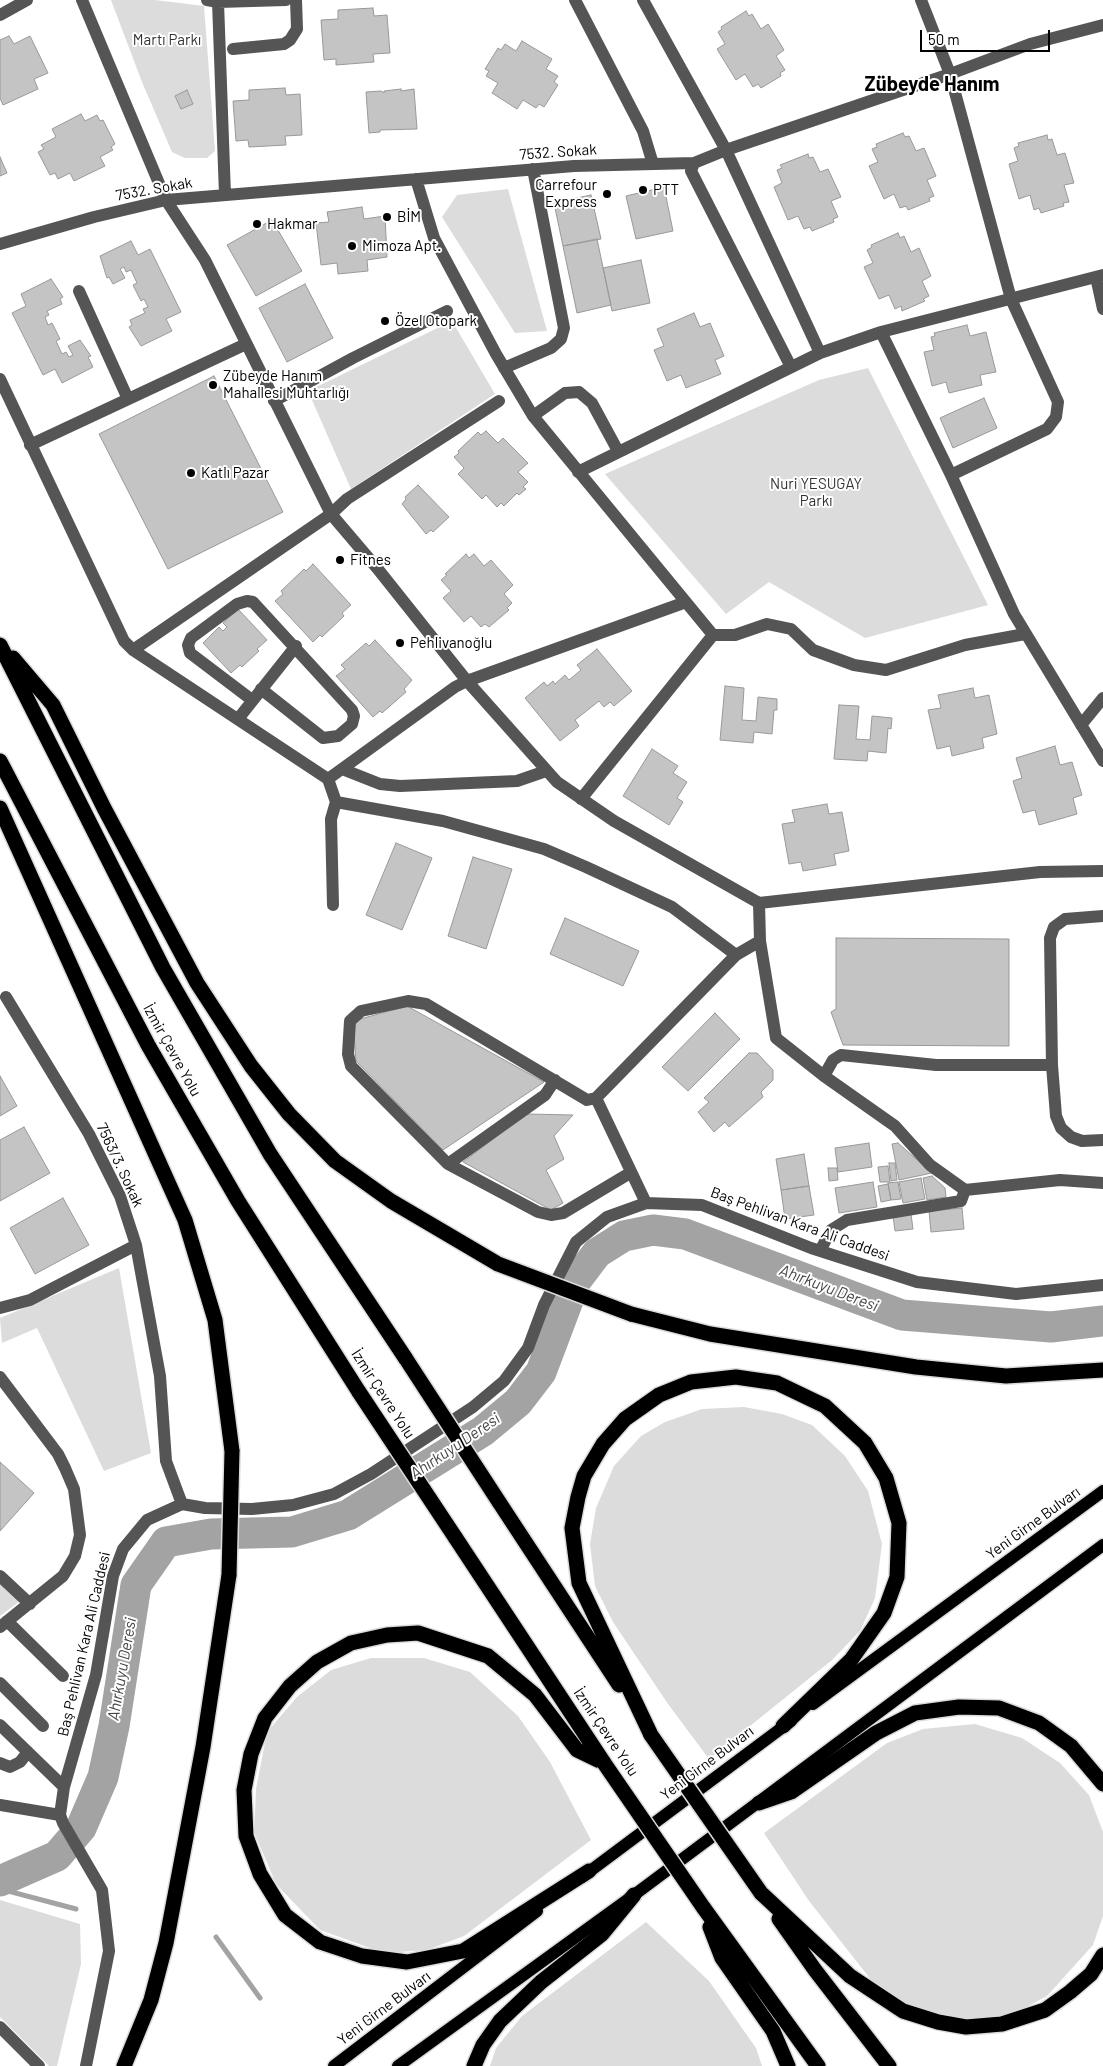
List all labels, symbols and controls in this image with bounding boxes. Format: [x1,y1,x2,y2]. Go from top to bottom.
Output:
scale bar [923,20,1053,52]
text: 50 m [928,30,960,48]
park label: Martı Parkı [133,31,201,49]
district label: Zübeyde Hanım [865,72,999,96]
street label: 7532. Sokak [519,140,597,164]
street label: 7532. Sokak [114,173,194,205]
place label: Carrefour Express [535,176,597,211]
place label: PTT [653,181,679,199]
marker: PTT [637,184,649,196]
marker: Carrefour Express [601,188,613,200]
place label: BİM [397,208,421,226]
marker: BİM [381,211,393,223]
place label: Hakmar [267,215,318,233]
marker: Hakmar [251,218,263,230]
place label: Mimoza Apt. [362,237,441,255]
marker: Mimoza Apt. [346,240,358,252]
place label: Özel Otopark [395,312,477,330]
marker: Özel Otopark [379,315,391,327]
place label: Zübeyde Hanım Mahallesi Muhtarlığı [223,367,349,402]
marker: Zübeyde Hanım Mahallesi Muhtarlığı [207,379,219,391]
place label: Katlı Pazar [201,464,269,482]
marker: Katlı Pazar [185,467,197,479]
park label: Nuri YESUGAY Parkı [770,475,862,510]
place label: Fitnes [350,551,391,569]
marker: Fitnes [334,554,346,566]
place label: Pehlivanoğlu [410,634,492,652]
marker: Pehlivanoğlu [394,637,406,649]
street label: İzmir Çevre Yolu [139,1001,205,1099]
street label: 7563/3. Sokak [93,1120,147,1210]
street label: Baş Pehlivan Kara Ali Caddesi [708,1183,892,1265]
water label: Ahırkuyu Deresi [777,1260,881,1316]
street label: İzmir Çevre Yolu [347,1346,419,1442]
water label: Ahırkuyu Deresi [406,1409,504,1483]
street label: Yeni Girne Bulvarı [982,1483,1084,1563]
street label: Baş Pehlivan Kara Ali Caddesi [54,1550,114,1738]
water label: Ahırkuyu Deresi [103,1616,141,1722]
street label: İzmir Çevre Yolu [570,1684,642,1780]
street label: Yeni Girne Bulvarı [657,1722,757,1804]
street label: Yeni Girne Bulvarı [334,1967,434,2049]

